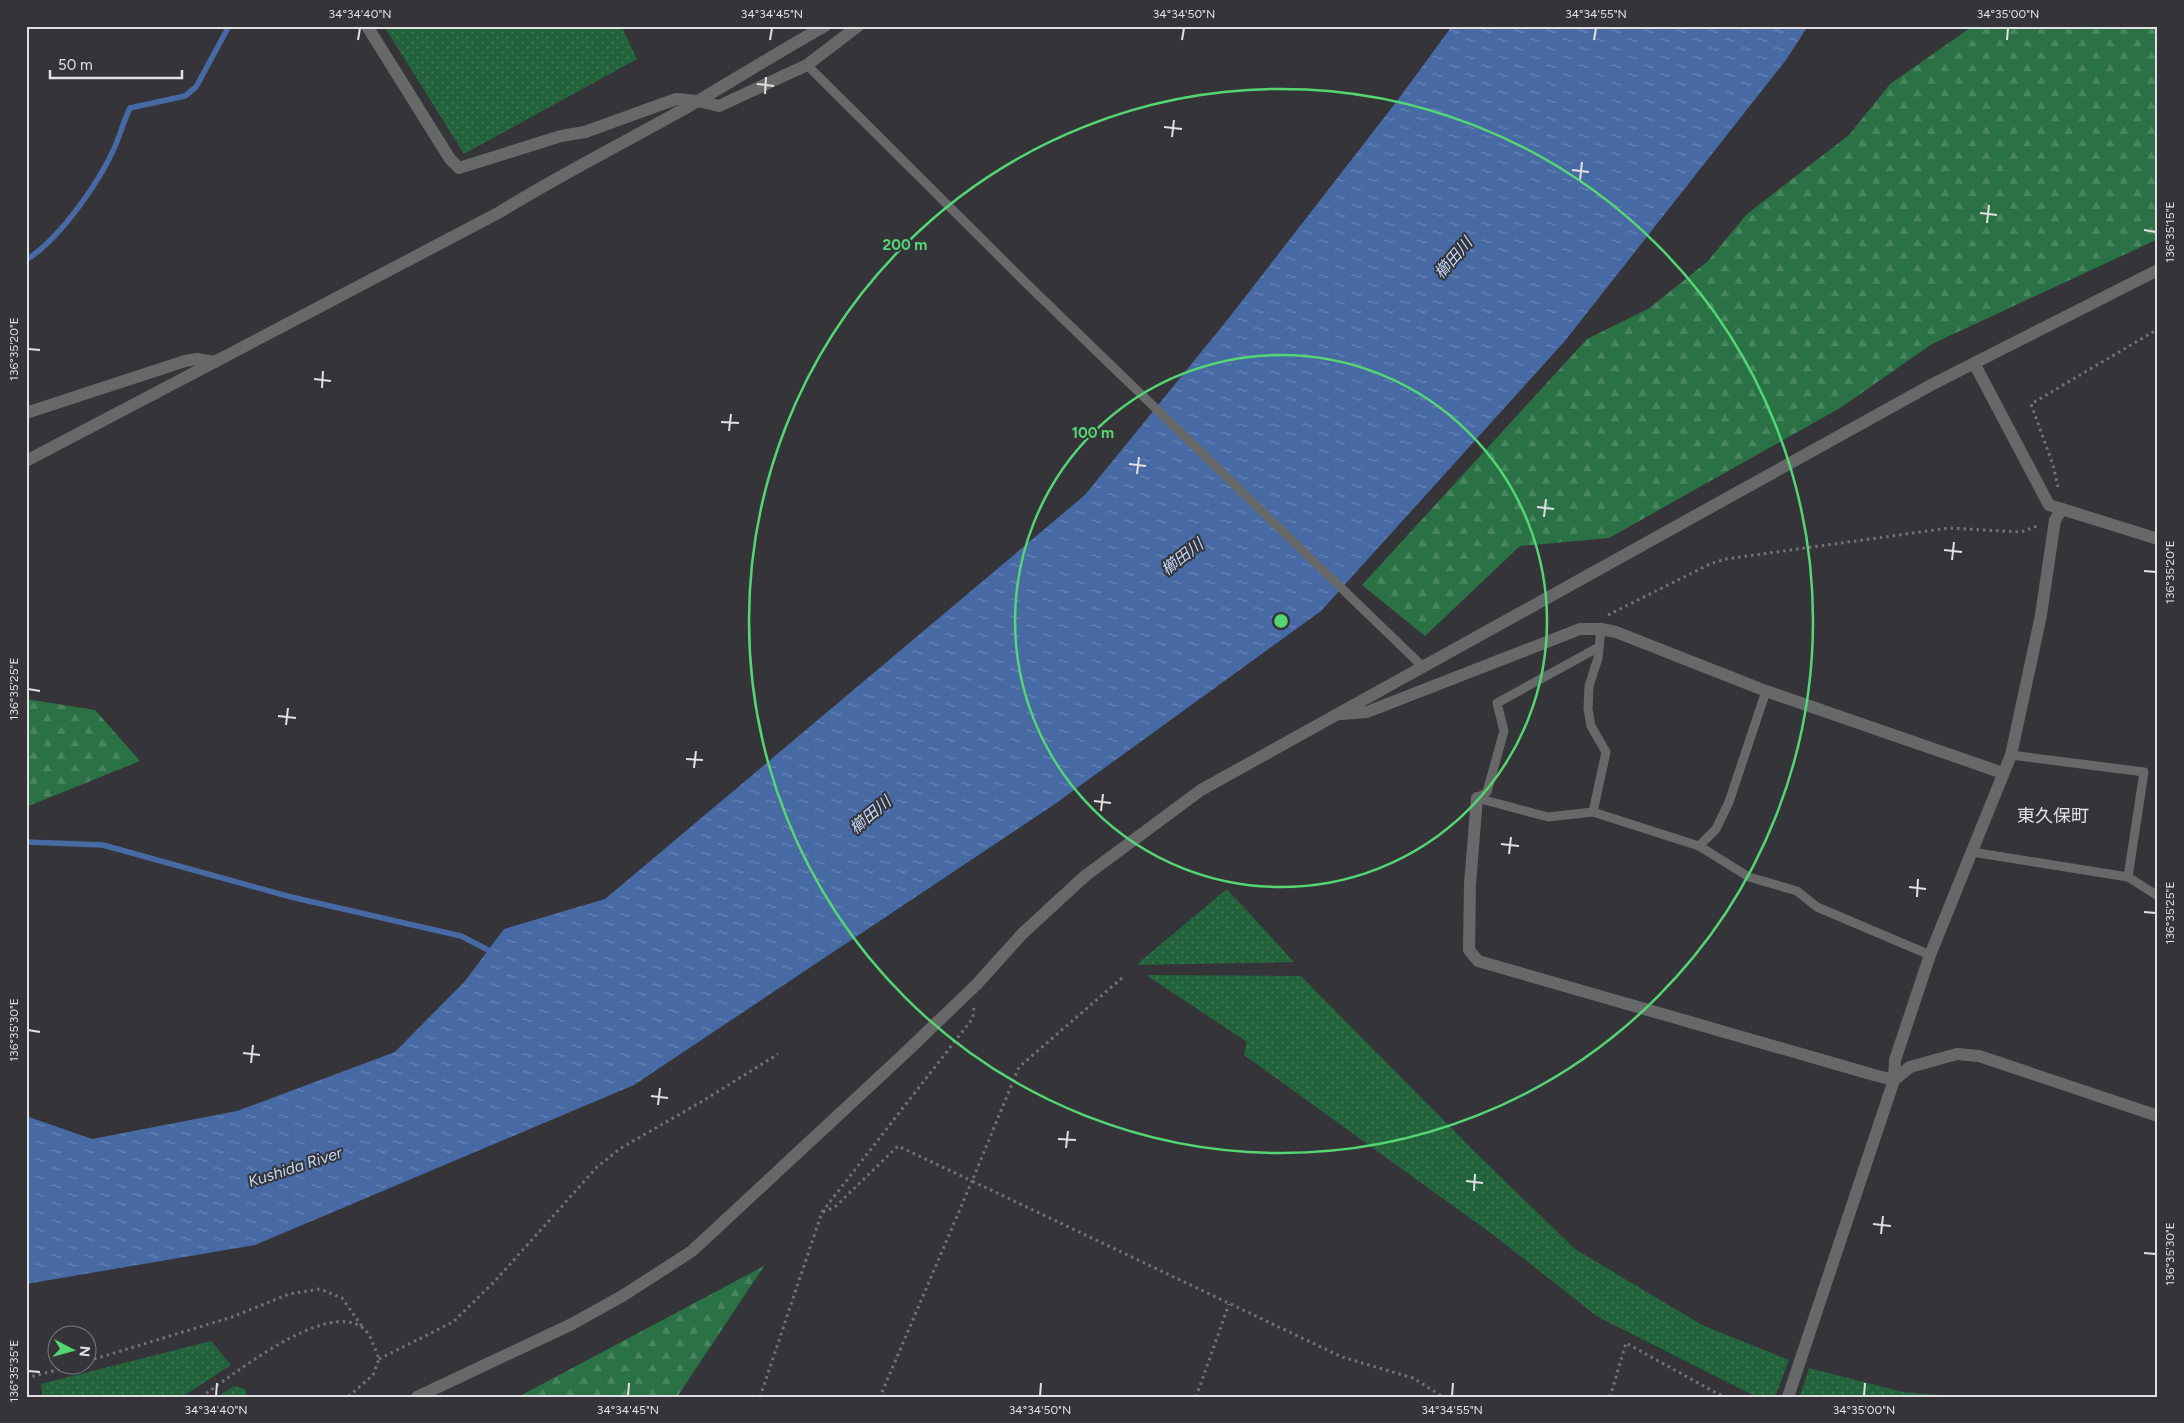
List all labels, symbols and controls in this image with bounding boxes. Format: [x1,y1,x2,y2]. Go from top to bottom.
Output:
text: 34°34'40"N [328,7,392,21]
text: 34°34'45"N [741,7,803,21]
text: 34°34'50"N [1153,7,1215,21]
text: 34°34'55"N [1565,7,1627,21]
text: 34°35'00"N [1977,7,2039,21]
scale bar [50,48,182,80]
text: 50 m [58,56,93,74]
text: 136°35'15"E [2163,201,2177,263]
water label: 櫛田川 [1430,232,1477,282]
text: 200 m [883,236,927,254]
text: 136°35'20"E [7,317,21,381]
text: 100 m [1072,424,1114,442]
water label: 櫛田川 [1157,534,1208,579]
text: 136°35'20"E [2163,540,2177,604]
centre of rings [1272,612,1290,630]
text: 136°35'25"E [7,657,21,721]
water label: 櫛田川 [846,791,896,838]
district label: 東久保町 [2017,805,2089,827]
text: 136°35'25"E [2163,881,2177,945]
text: 136°35'30"E [7,998,21,1062]
water label: Kushida River [246,1143,345,1191]
text: 136°35'30"E [2163,1222,2177,1286]
north arrow [48,1326,98,1376]
text: 136°35'35"E [7,1340,21,1402]
text: N [75,1345,93,1358]
text: 34°34'40"N [184,1403,248,1417]
text: 34°34'45"N [597,1403,659,1417]
text: 34°34'50"N [1009,1403,1071,1417]
text: 34°34'55"N [1421,1403,1483,1417]
text: 34°35'00"N [1833,1403,1895,1417]

